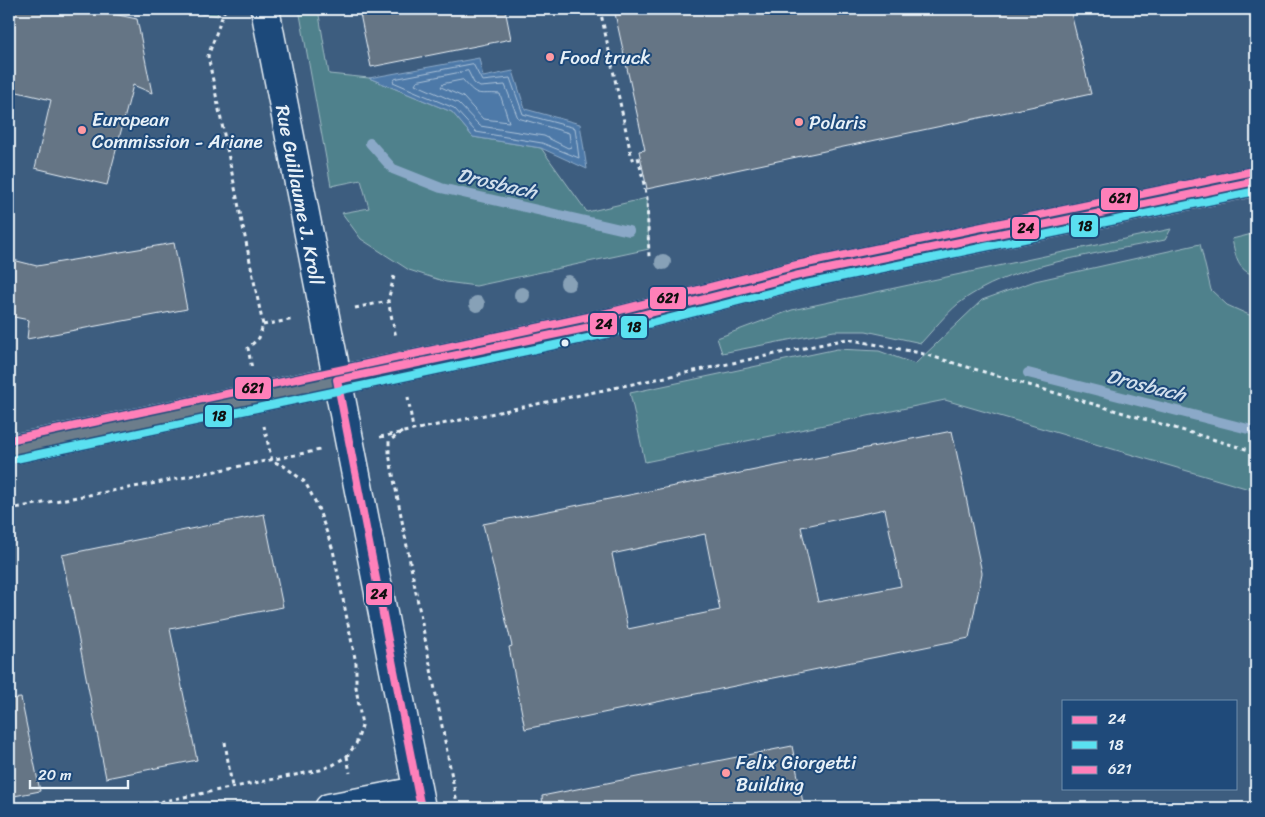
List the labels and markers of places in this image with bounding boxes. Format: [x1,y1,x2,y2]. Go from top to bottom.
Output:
place label: Food truck [560,41,650,74]
marker: Food truck [544,51,556,63]
place label: European Commission - Ariane [92,103,263,158]
place label: Polaris [809,106,866,139]
marker: Polaris [793,116,805,128]
marker: European Commission - Ariane [76,124,88,136]
unlabelled marker [560,338,570,348]
place label: Felix Giorgetti Building [736,746,857,801]
marker: Felix Giorgetti Building [720,767,732,779]

